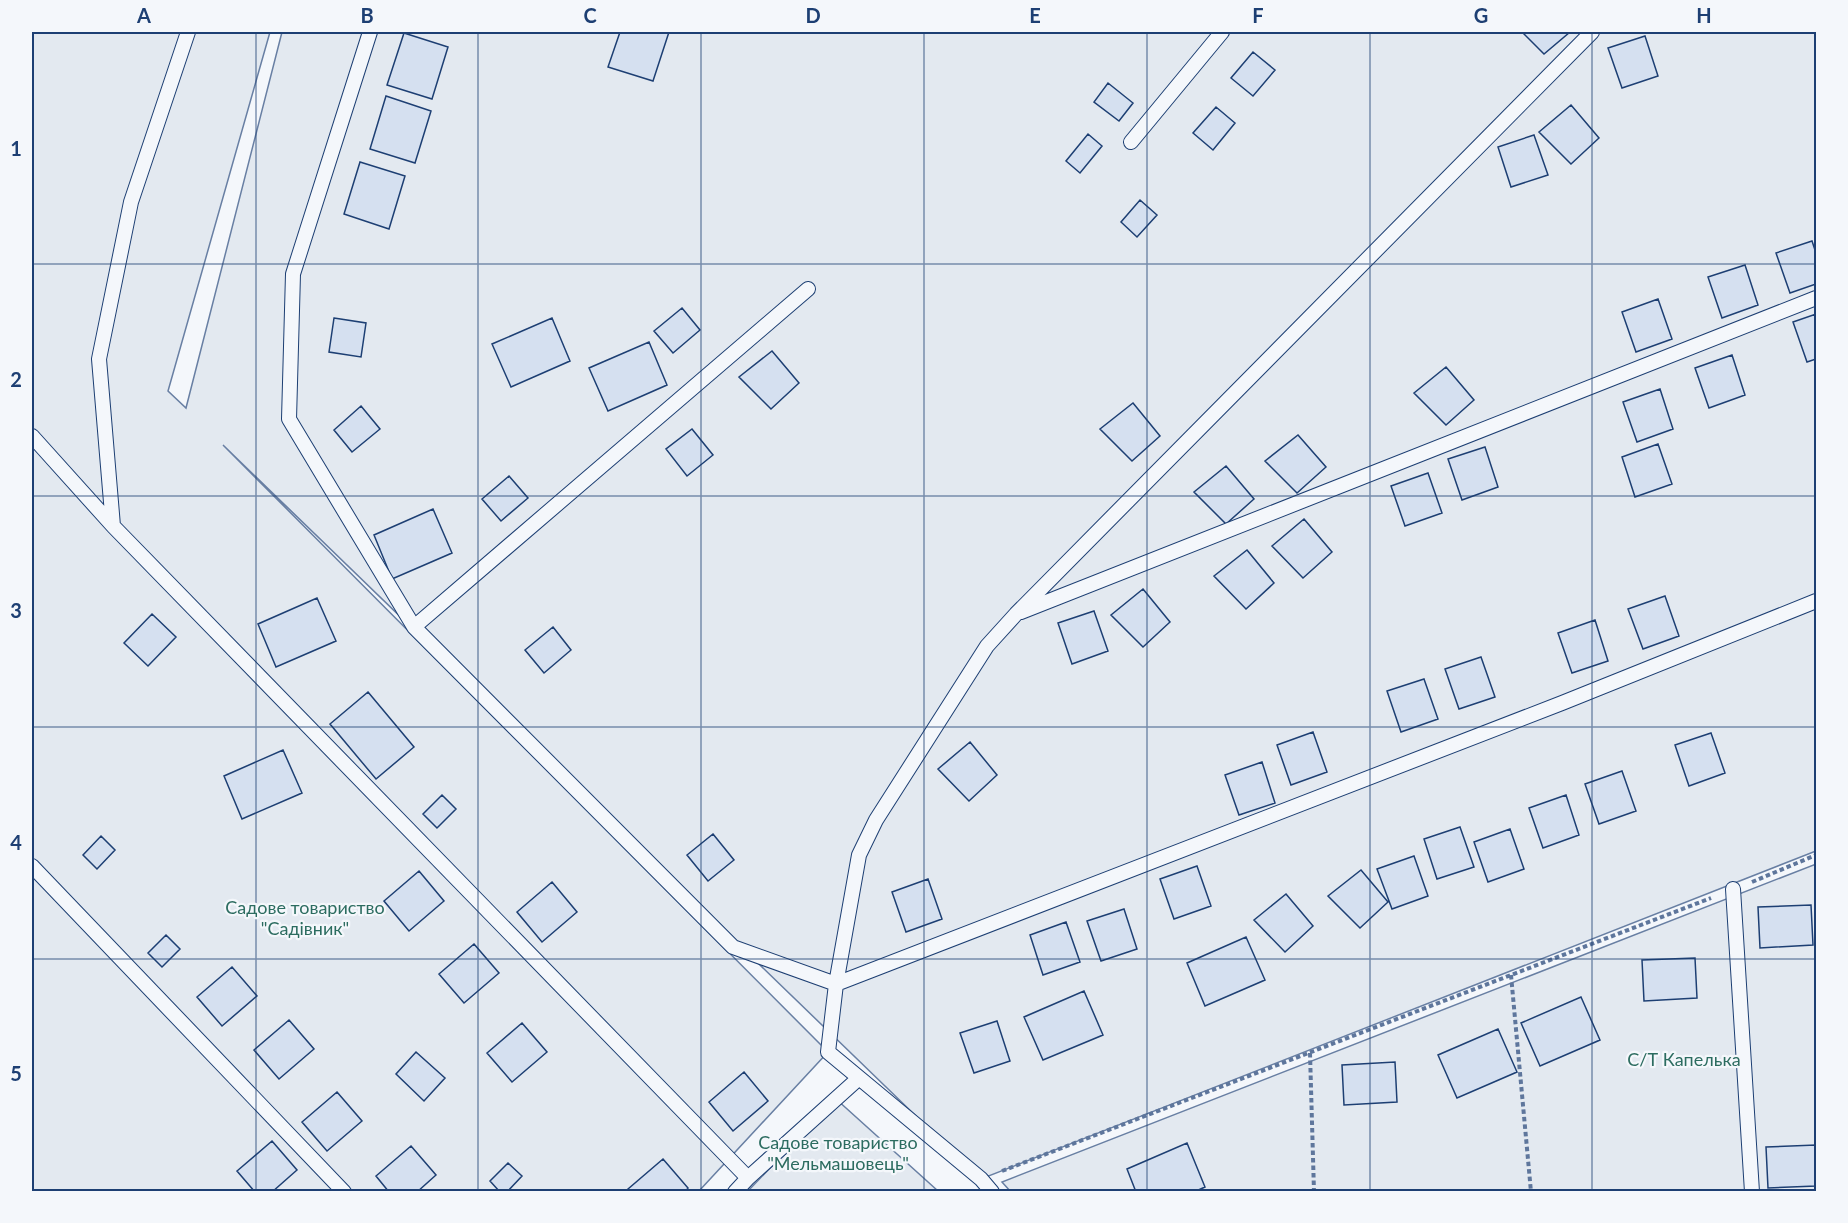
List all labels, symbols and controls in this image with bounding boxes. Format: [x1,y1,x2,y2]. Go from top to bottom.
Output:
text: A [136,3,151,27]
text: B [360,3,374,27]
text: C [583,3,597,27]
text: D [805,3,821,27]
text: E [1029,3,1041,27]
text: F [1252,3,1264,27]
text: G [1474,3,1488,27]
text: H [1696,3,1712,27]
text: 1 [10,136,22,160]
text: 2 [10,367,22,391]
text: 3 [10,598,22,622]
text: 4 [10,830,22,854]
park label: Садове товариство "Садівник" [225,896,385,939]
park label: С/Т Капелька [1627,1048,1741,1070]
text: 5 [10,1061,22,1085]
park label: Садове товариство "Мельмашовець" [758,1131,918,1174]

